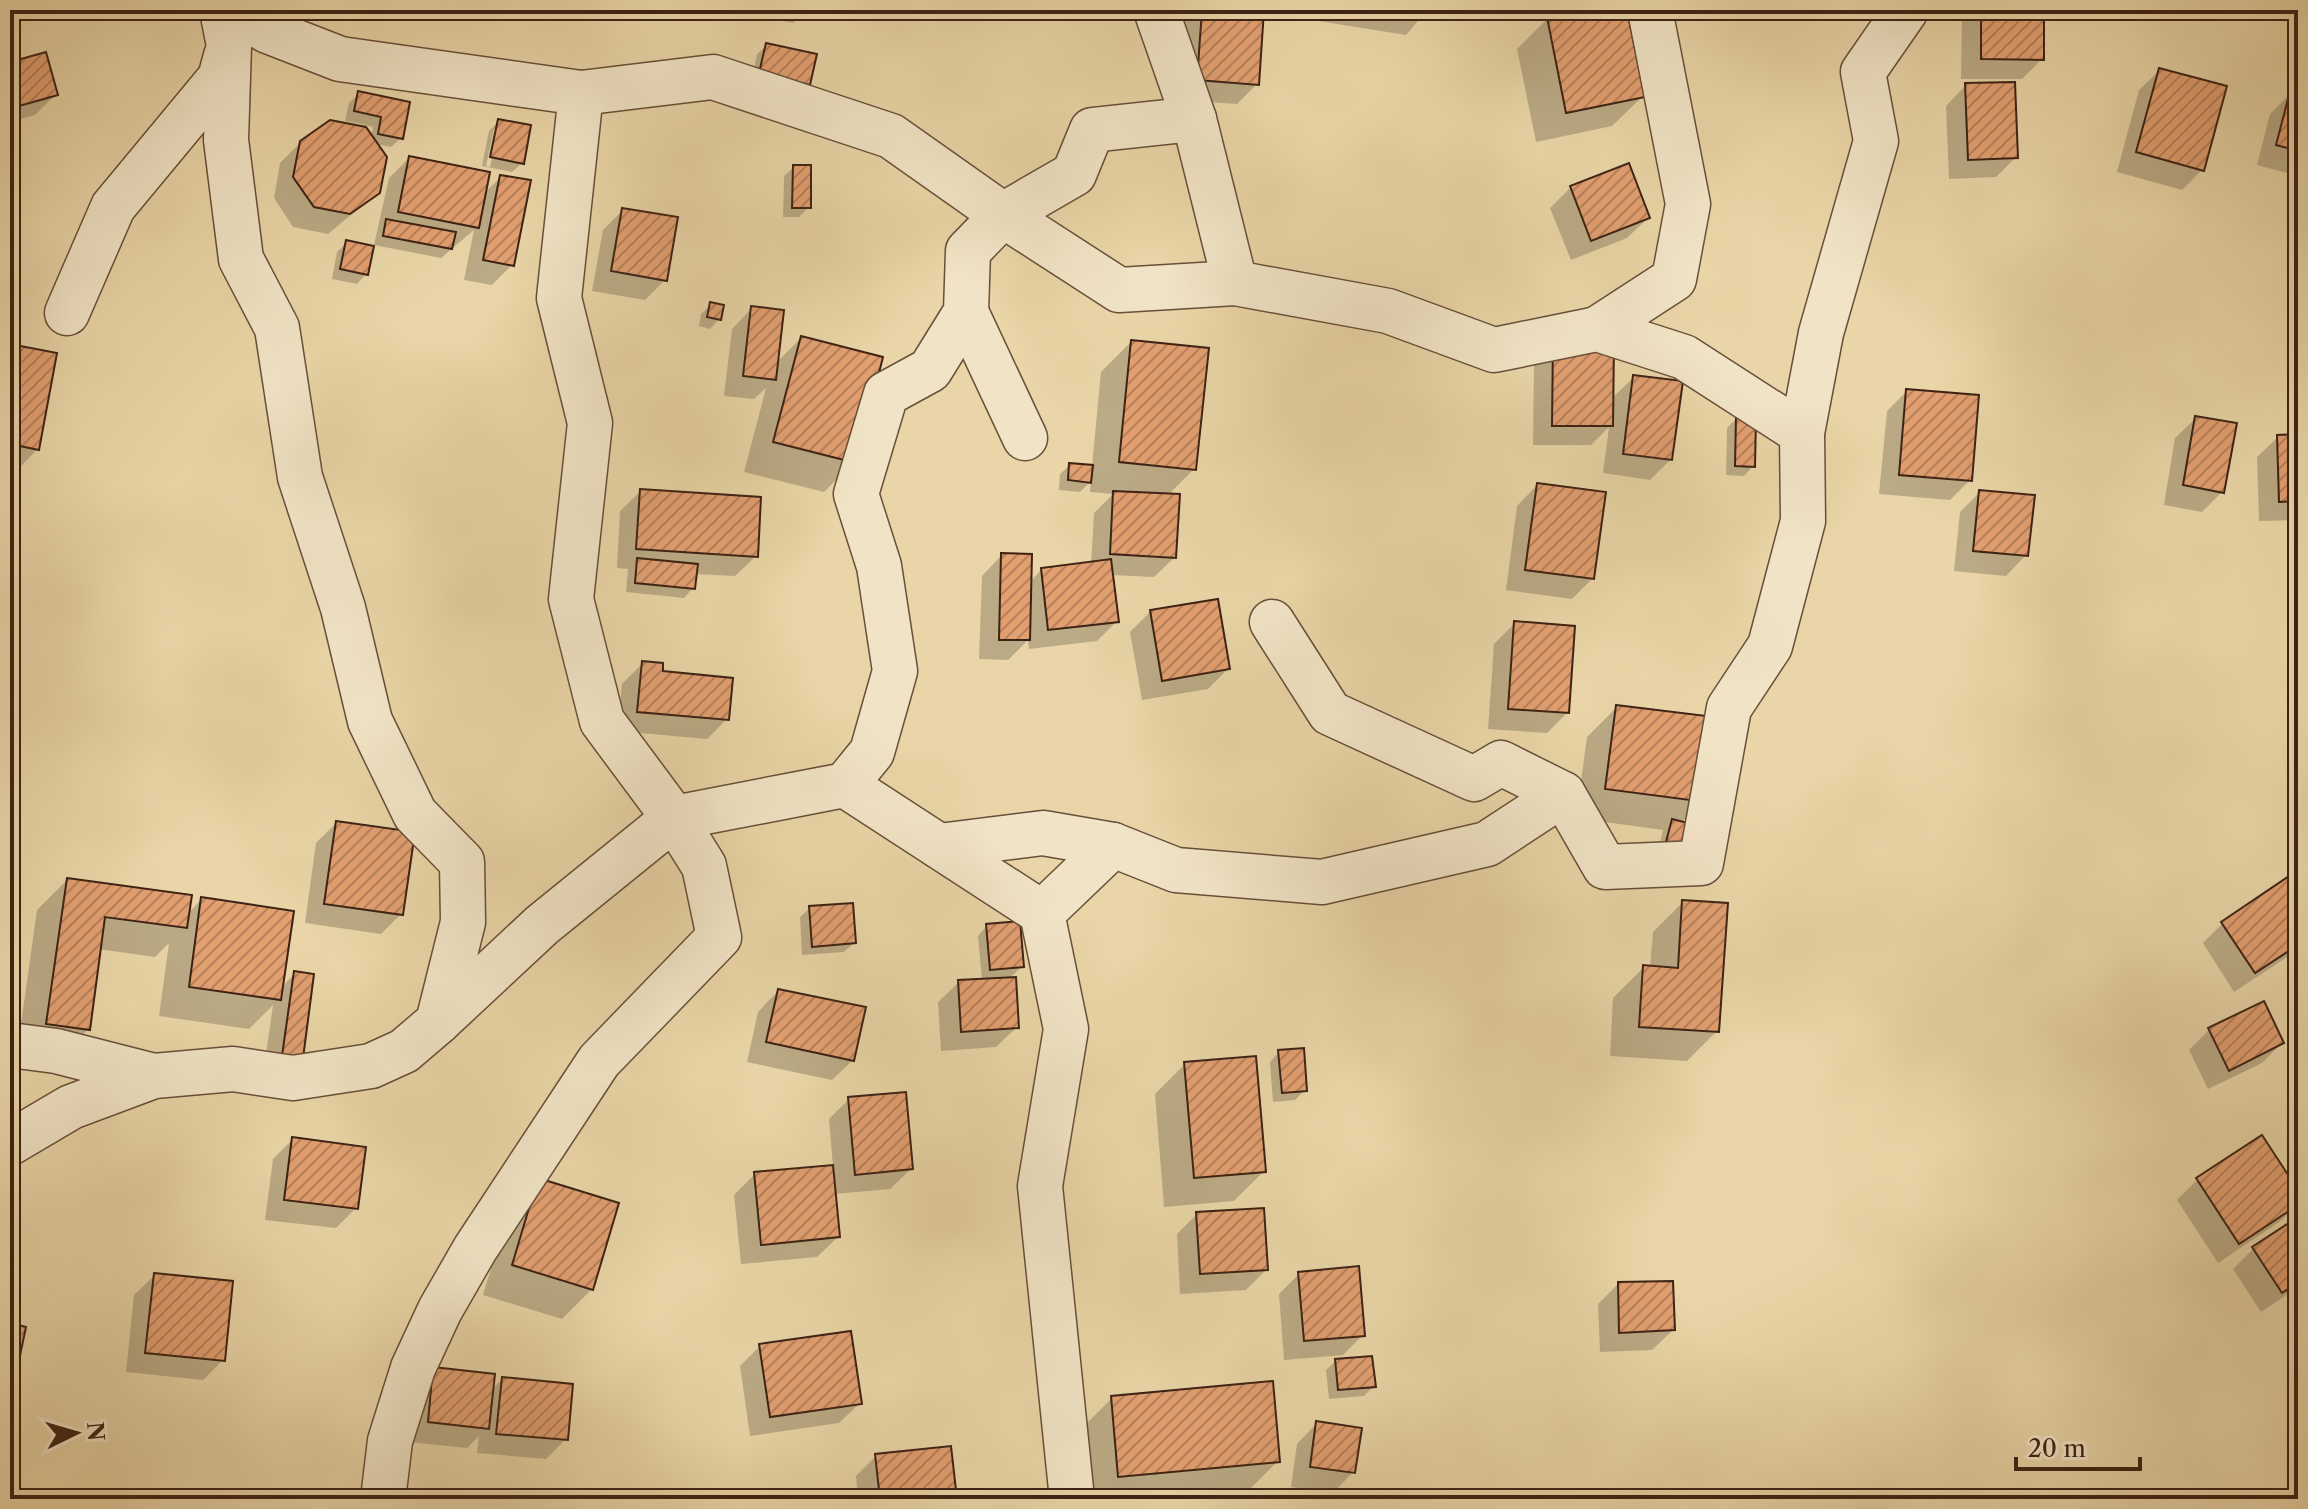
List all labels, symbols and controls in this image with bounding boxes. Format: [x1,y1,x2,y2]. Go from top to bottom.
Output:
north arrow [36,1393,116,1473]
text: N [81,1421,110,1442]
scale bar [2016,1421,2140,1471]
text: 20 m [2028,1434,2086,1463]

